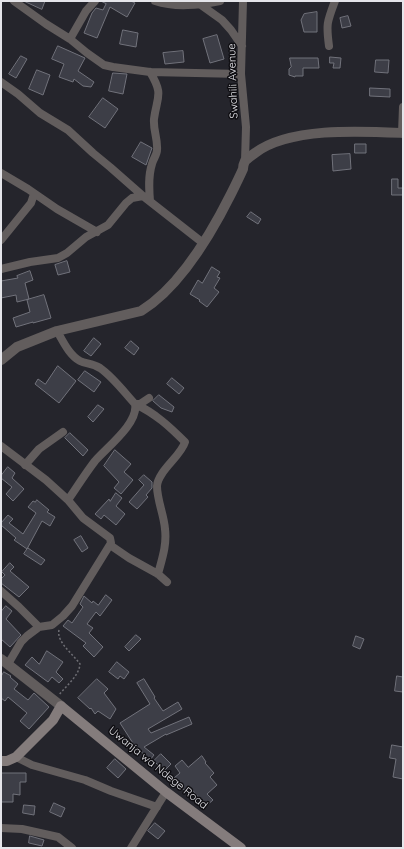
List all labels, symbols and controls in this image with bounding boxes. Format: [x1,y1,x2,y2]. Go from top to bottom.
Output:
street label: Swahili Avenue [225,43,241,119]
street label: Uwanja wa Ndege Road [106,724,210,812]

